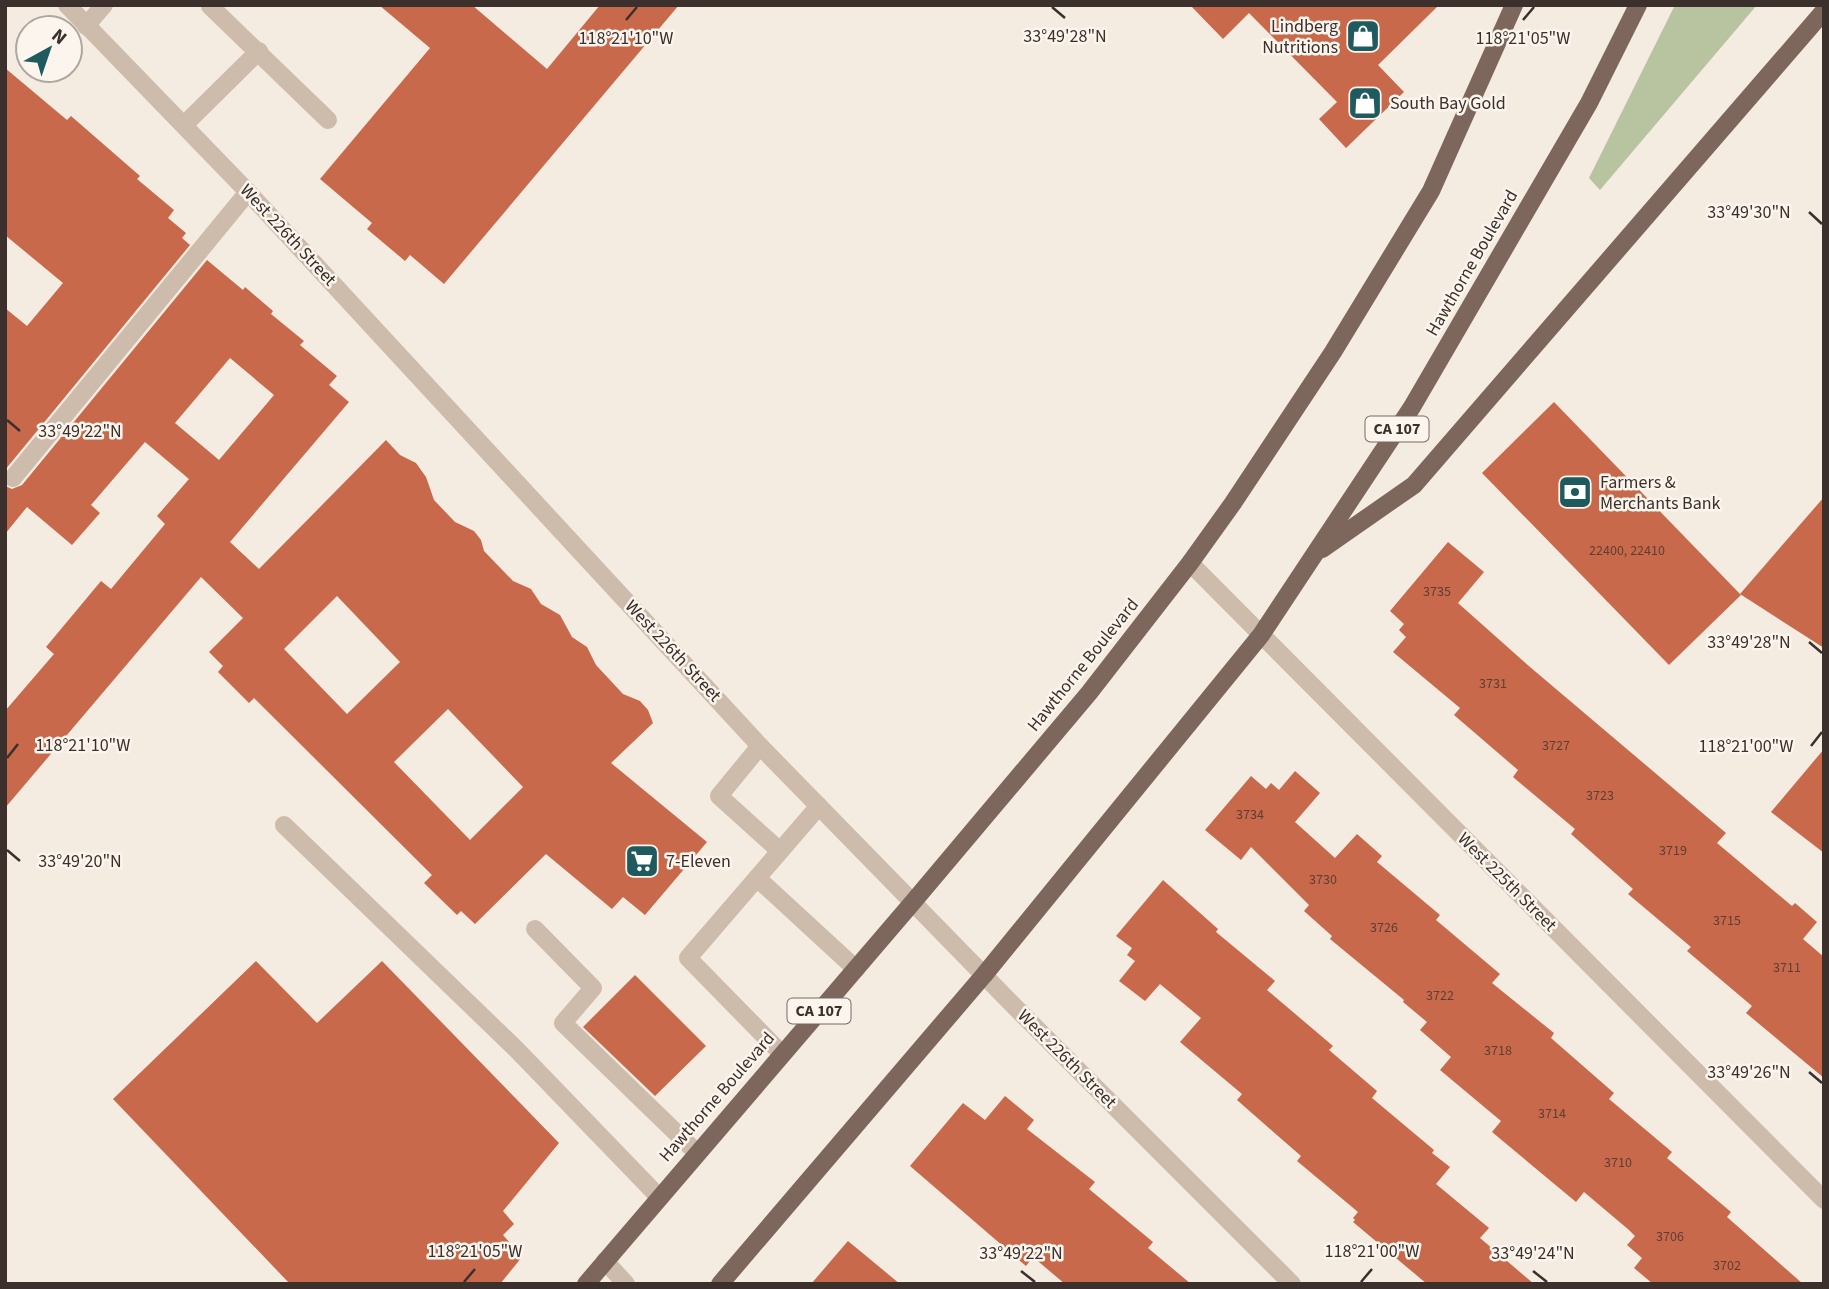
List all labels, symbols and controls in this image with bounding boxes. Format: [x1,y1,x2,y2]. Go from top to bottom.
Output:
north arrow [14,14,84,84]
place label: Lindberg Nutritions [1262,14,1338,60]
shop icon: Lindberg Nutritions [1344,17,1382,55]
text: N [45,23,72,52]
text: 33°49'28"N [1023,24,1107,49]
text: 118°21'10"W [579,26,673,51]
text: 118°21'05"W [1476,26,1570,51]
shop icon: South Bay Gold [1346,84,1384,122]
place label: South Bay Gold [1390,91,1506,116]
street label: West 226th Street [234,178,342,292]
street label: Hawthorne Boulevard [1420,185,1524,341]
text: 33°49'30"N [1707,200,1791,225]
road number: CA 107 [1366,416,1428,442]
text: 33°49'22"N [38,419,122,444]
place label: Farmers & Merchants Bank [1600,470,1721,516]
bank icon: Farmers & Merchants Bank [1556,473,1594,511]
house number: 22400, 22410 [1589,541,1665,561]
house number: 3735 [1423,582,1451,602]
street label: Hawthorne Boulevard [1021,593,1145,737]
street label: West 226th Street [619,594,727,708]
text: 33°49'28"N [1707,630,1791,655]
house number: 3731 [1479,674,1507,694]
text: 118°21'10"W [36,733,130,758]
text: 118°21'00"W [1699,734,1793,759]
house number: 3727 [1542,736,1570,756]
house number: 3723 [1586,786,1614,806]
house number: 3734 [1236,805,1264,825]
street label: West 225th Street [1452,827,1562,937]
house number: 3719 [1659,841,1687,861]
supermarket icon: 7-Eleven [623,842,661,880]
text: 33°49'20"N [38,849,122,874]
place label: 7-Eleven [666,849,731,874]
house number: 3730 [1309,870,1337,890]
house number: 3715 [1713,911,1741,931]
house number: 3726 [1370,918,1398,938]
house number: 3711 [1773,958,1801,978]
house number: 3722 [1426,986,1454,1006]
road number: CA 107 [788,998,850,1023]
street label: West 226th Street [1012,1004,1122,1114]
street label: Hawthorne Boulevard [653,1027,781,1167]
house number: 3718 [1484,1041,1512,1061]
text: 33°49'26"N [1707,1060,1791,1085]
house number: 3714 [1538,1104,1566,1124]
house number: 3710 [1604,1153,1632,1173]
house number: 3706 [1656,1227,1684,1247]
text: 118°21'05"W [428,1239,522,1264]
text: 118°21'00"W [1325,1239,1419,1264]
text: 33°49'22"N [979,1241,1063,1266]
text: 33°49'24"N [1491,1241,1575,1266]
house number: 3702 [1713,1256,1741,1276]

